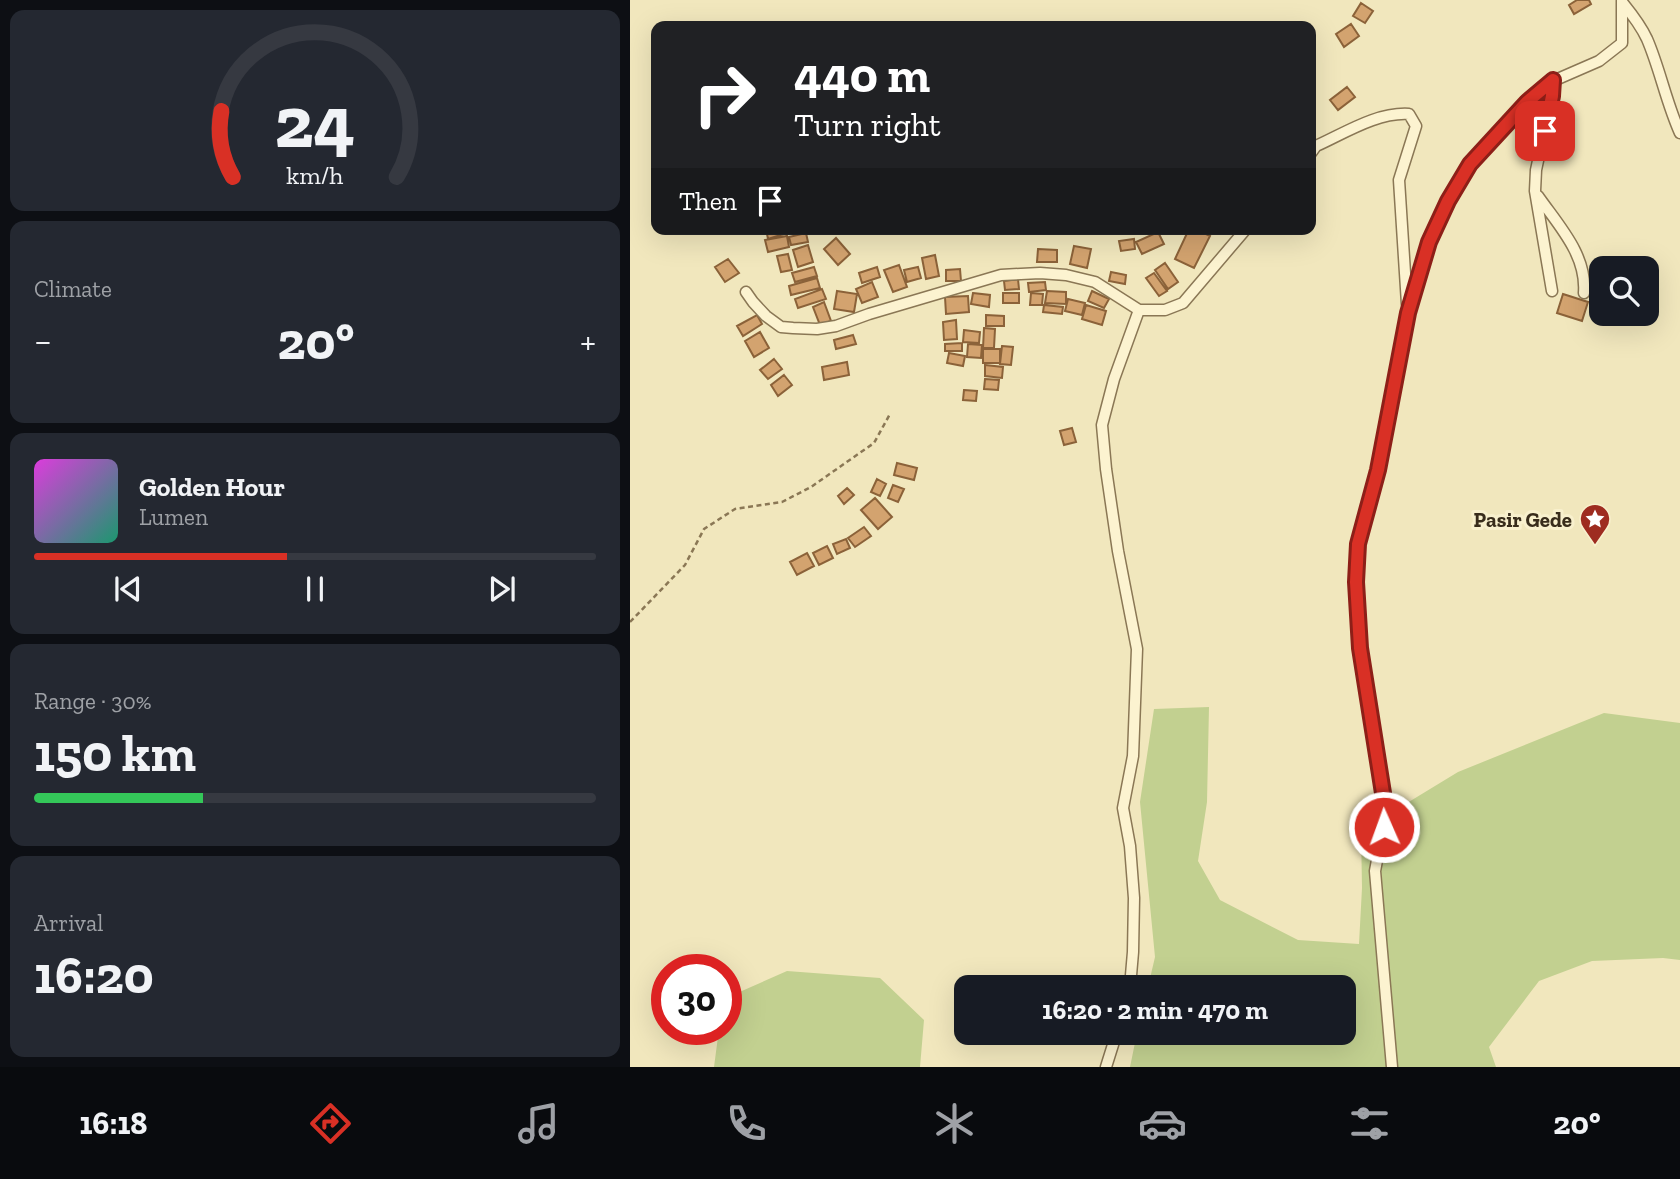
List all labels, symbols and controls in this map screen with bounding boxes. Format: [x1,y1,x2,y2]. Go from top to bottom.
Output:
text: 440 m [794,46,930,105]
icon: right [679,49,770,140]
text: 24 [275,78,355,166]
pin [1515,101,1575,161]
text: Turn right [794,106,941,144]
icon: arrive [1526,112,1564,150]
text: km/h [286,160,344,190]
icon: arrive [751,182,789,220]
text: Then [679,185,737,217]
map controls [1589,256,1659,326]
button: search [1589,256,1659,326]
text: Climate [34,275,112,303]
text: 20° [278,310,354,372]
text: − [34,318,52,364]
text: + [580,318,596,364]
text: Golden Hour [139,471,285,503]
place icon: Pasir Gede [1578,502,1612,546]
text: Lumen [139,503,208,531]
place label: Pasir Gede [1474,507,1572,532]
icon: previous [109,570,147,608]
icon: pause [296,570,334,608]
icon: next [483,570,521,608]
text: Range · 30% [34,687,152,715]
text: 150 km [34,722,196,784]
position arrow [1347,790,1421,864]
text: Arrival [34,909,103,937]
text: 16:20 [34,944,154,1006]
speed limit sign: 30 [651,954,742,1045]
text: 16:20 · 2 min · 470 m [1042,994,1268,1026]
icon: directions [306,1099,355,1148]
icon: music [514,1099,563,1148]
icon: phone [722,1099,771,1148]
icon: climate [930,1099,979,1148]
icon: car [1138,1099,1187,1148]
icon: filters [1345,1099,1394,1148]
text: 16:18 [79,1104,148,1142]
text: 20° [1553,1104,1601,1142]

